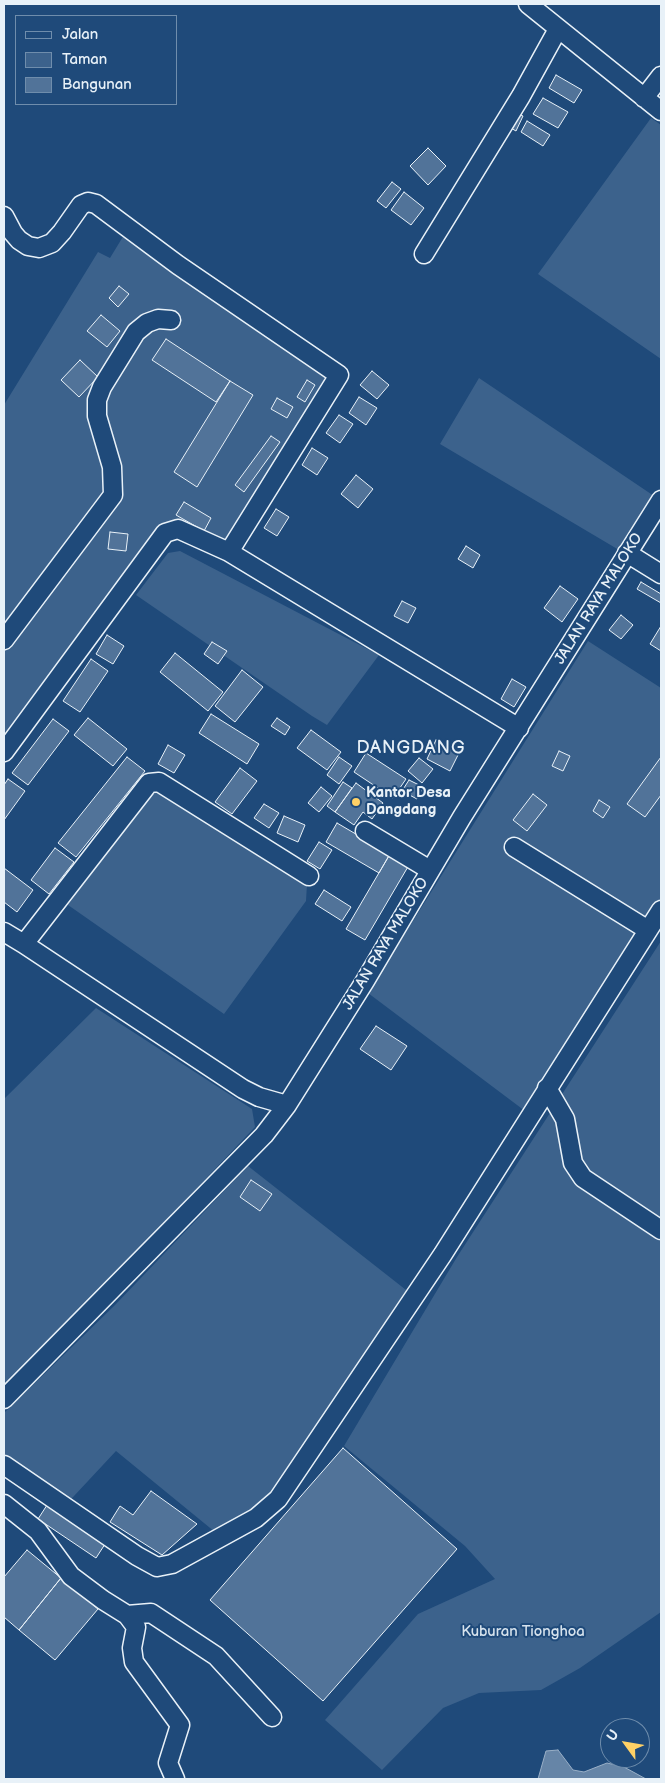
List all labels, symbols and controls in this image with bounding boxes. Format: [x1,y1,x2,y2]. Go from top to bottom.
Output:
legend [15,15,178,105]
text: Jalan [62,25,98,44]
text: Taman [62,50,107,69]
text: Bangunan [62,75,132,94]
street label: JALAN RAYA MALOKO [551,530,647,668]
district label: DANGDANG [355,737,467,759]
place label: Kantor Desa Dangdang [366,784,451,819]
marker: Kantor Desa Dangdang [350,796,362,808]
street label: JALAN RAYA MALOKO [339,875,433,1013]
park label: Kuburan Tionghoa [461,1623,585,1641]
north arrow [600,1718,650,1768]
text: U [603,1727,623,1744]

